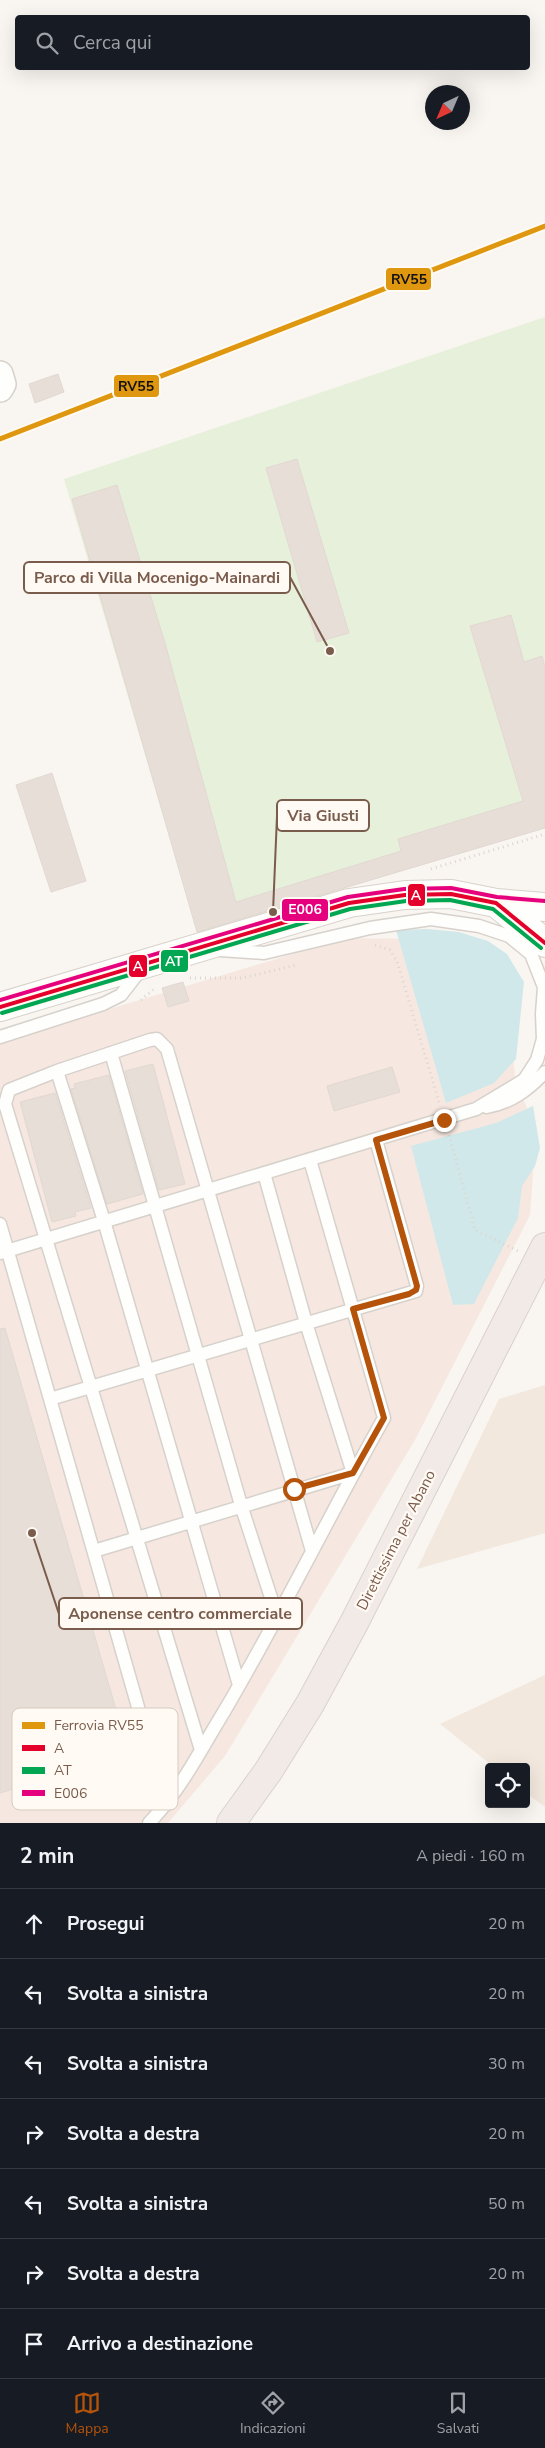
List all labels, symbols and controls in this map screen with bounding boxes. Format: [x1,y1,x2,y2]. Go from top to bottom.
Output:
search box [15,15,530,70]
icon: search [33,29,61,57]
text: Cerca qui [73,30,152,56]
north arrow [425,85,470,130]
line badge: RV55 [385,267,432,291]
text: RV55 [391,270,427,289]
line badge: RV55 [113,374,160,398]
text: RV55 [118,377,154,396]
callout: Parco di Villa Mocenigo-Mainardi [24,562,290,593]
text: Parco di Villa Mocenigo-Mainardi [34,567,280,589]
callout: Via Giusti [277,800,369,831]
text: Via Giusti [286,805,359,827]
line badge: A [407,883,426,907]
text: A [411,886,422,905]
line badge: E006 [281,898,329,922]
text: E006 [288,900,322,919]
line badge: AT [160,949,189,973]
text: AT [165,952,183,971]
line badge: A [128,954,148,978]
text: A [133,957,144,976]
route end [433,1109,456,1132]
street label: Direttissima per Abano [352,1467,440,1613]
route start [283,1478,306,1501]
callout: Aponense centro commerciale [59,1598,302,1629]
text: Aponense centro commerciale [68,1603,292,1625]
legend [12,1708,178,1810]
text: Ferrovia RV55 [54,1716,144,1735]
text: A [54,1739,64,1758]
text: AT [54,1761,72,1780]
map controls [485,1763,530,1808]
button: locate [485,1763,530,1808]
text: E006 [54,1784,87,1803]
text: 2 min [20,1842,74,1870]
text: A piedi · 160 m [416,1845,525,1867]
icon: ahead [20,1910,48,1938]
text: Prosegui [67,1911,144,1937]
text: 20 m [488,1913,525,1935]
icon: left [20,1980,48,2008]
text: Svolta a sinistra [67,1981,208,2007]
text: 20 m [488,1983,525,2005]
icon: left [20,2050,48,2078]
text: Svolta a sinistra [67,2051,208,2077]
text: 30 m [488,2053,525,2075]
icon: right [20,2120,48,2148]
text: Svolta a destra [67,2121,200,2147]
text: 20 m [488,2123,525,2145]
icon: left [20,2190,48,2218]
text: Svolta a sinistra [67,2191,208,2217]
text: 50 m [488,2193,525,2215]
icon: right [20,2260,48,2288]
text: Svolta a destra [67,2261,200,2287]
text: 20 m [488,2263,525,2285]
icon: arrive [20,2330,48,2358]
text: Arrivo a destinazione [67,2331,253,2357]
tab: Mappa [66,2389,109,2438]
tab: Indicazioni [240,2389,305,2438]
tab: Salvati [437,2389,479,2438]

